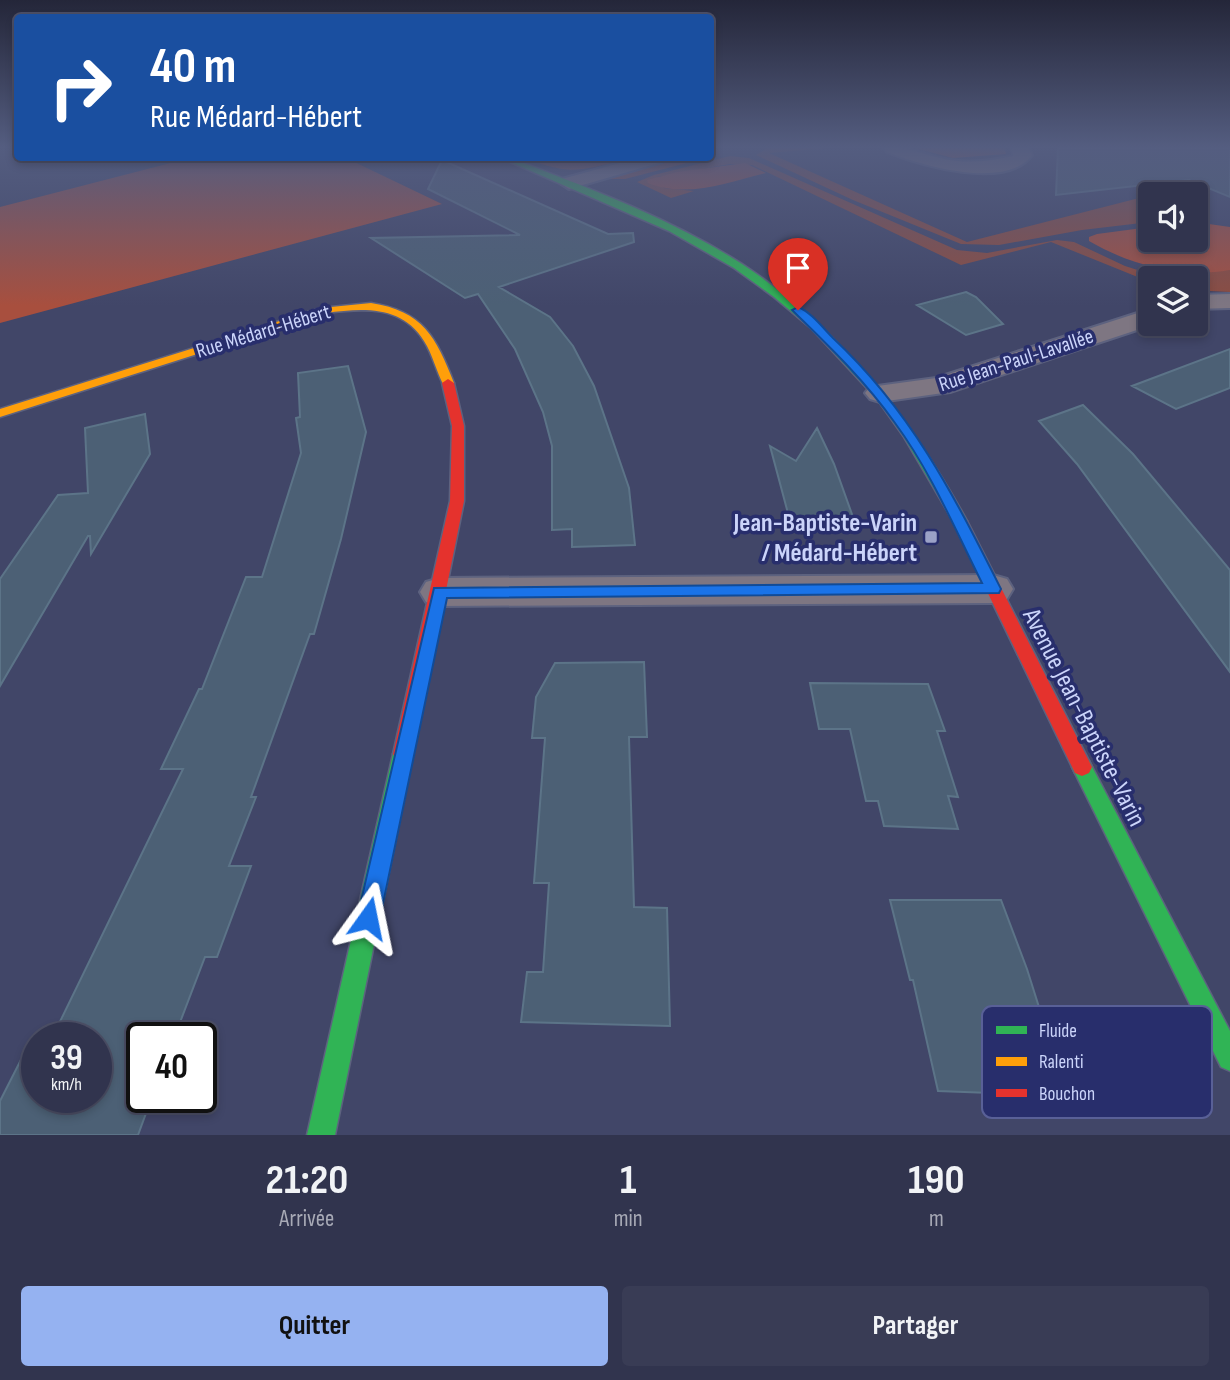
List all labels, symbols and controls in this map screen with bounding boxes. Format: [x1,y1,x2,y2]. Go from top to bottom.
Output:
text: 40 m [150,38,236,97]
icon: right [35,42,126,133]
text: Rue Médard-Hébert [150,98,362,137]
map controls [1138,182,1208,336]
button: sound [1138,182,1208,252]
pin [768,238,828,310]
icon: arrive [779,249,817,287]
button: layers [1138,266,1208,336]
street label: Rue Médard-Hébert [193,299,333,364]
street label: Rue Jean-Paul-Lavallée [936,324,1097,397]
place label: Jean-Baptiste-Varin / Médard-Hébert [733,508,917,569]
marker: Jean-Baptiste-Varin / Médard-Hébert [923,529,939,545]
street label: Avenue Jean-Baptiste-Varin [1015,603,1152,832]
position arrow [331,881,405,955]
legend [982,1006,1212,1118]
text: Fluide [1039,1020,1077,1043]
speed limit sign: 40 [126,1022,217,1113]
text: 39 [50,1037,83,1080]
text: Ralenti [1039,1051,1084,1074]
text: km/h [51,1074,82,1095]
text: Bouchon [1039,1083,1095,1106]
text: 21:20 [266,1155,348,1206]
text: 1 [620,1155,636,1206]
text: 190 [908,1155,964,1206]
text: Arrivée [279,1205,334,1233]
text: min [614,1205,643,1233]
text: m [929,1205,944,1233]
button: Quitter [21,1286,608,1366]
button: Partager [622,1286,1209,1366]

